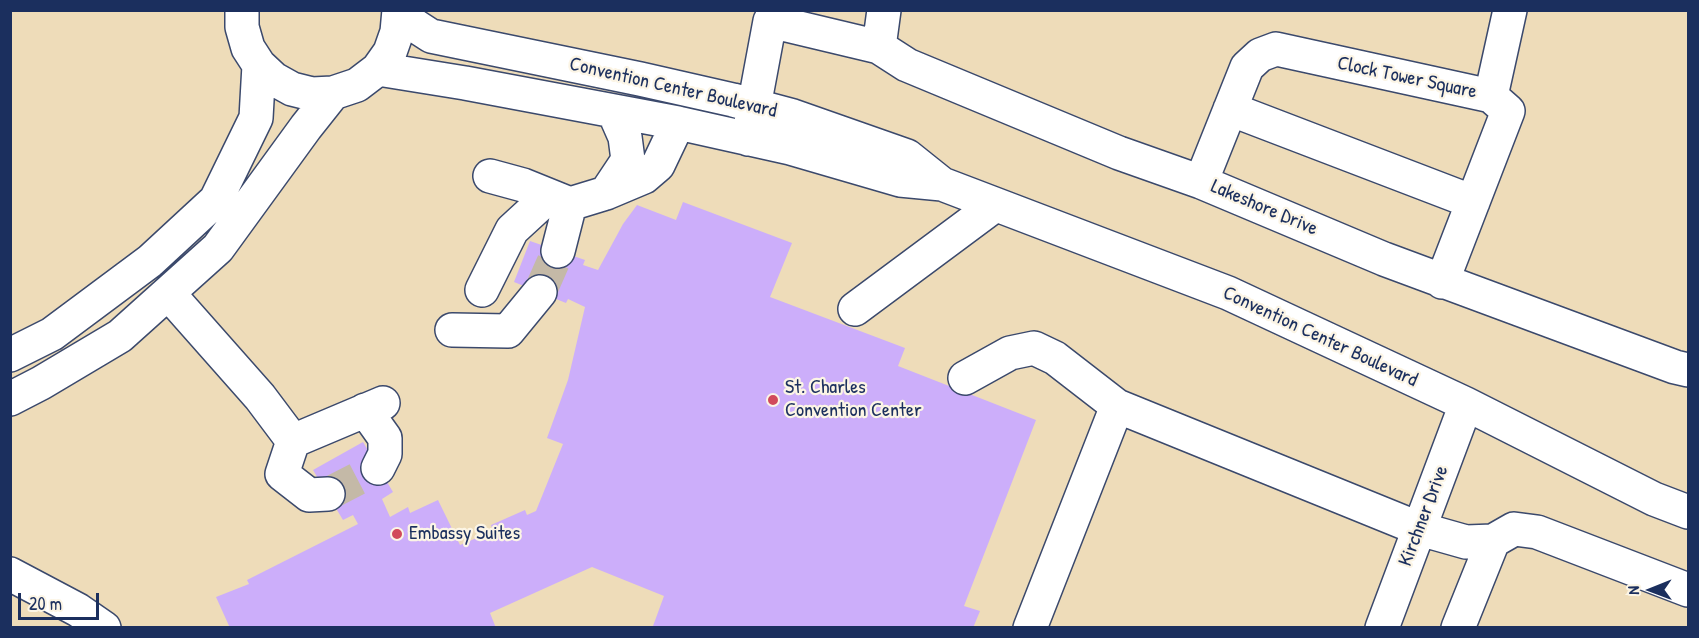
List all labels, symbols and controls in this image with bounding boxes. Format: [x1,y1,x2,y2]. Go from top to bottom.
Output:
street label: Convention Center Boulevard [567,52,779,124]
street label: Clock Tower Square [1335,52,1479,104]
street label: Lakeshore Drive [1207,175,1321,241]
street label: Convention Center Boulevard [1219,281,1421,393]
place label: St. Charles Convention Center [785,376,922,423]
marker: St. Charles Convention Center [766,393,780,407]
street label: Kirchner Drive [1394,462,1454,570]
place label: Embassy Suites [409,522,520,546]
marker: Embassy Suites [390,527,404,541]
north arrow [1621,560,1681,620]
scale bar [21,581,102,619]
text: N [1622,586,1644,595]
text: 20 m [29,591,62,616]

